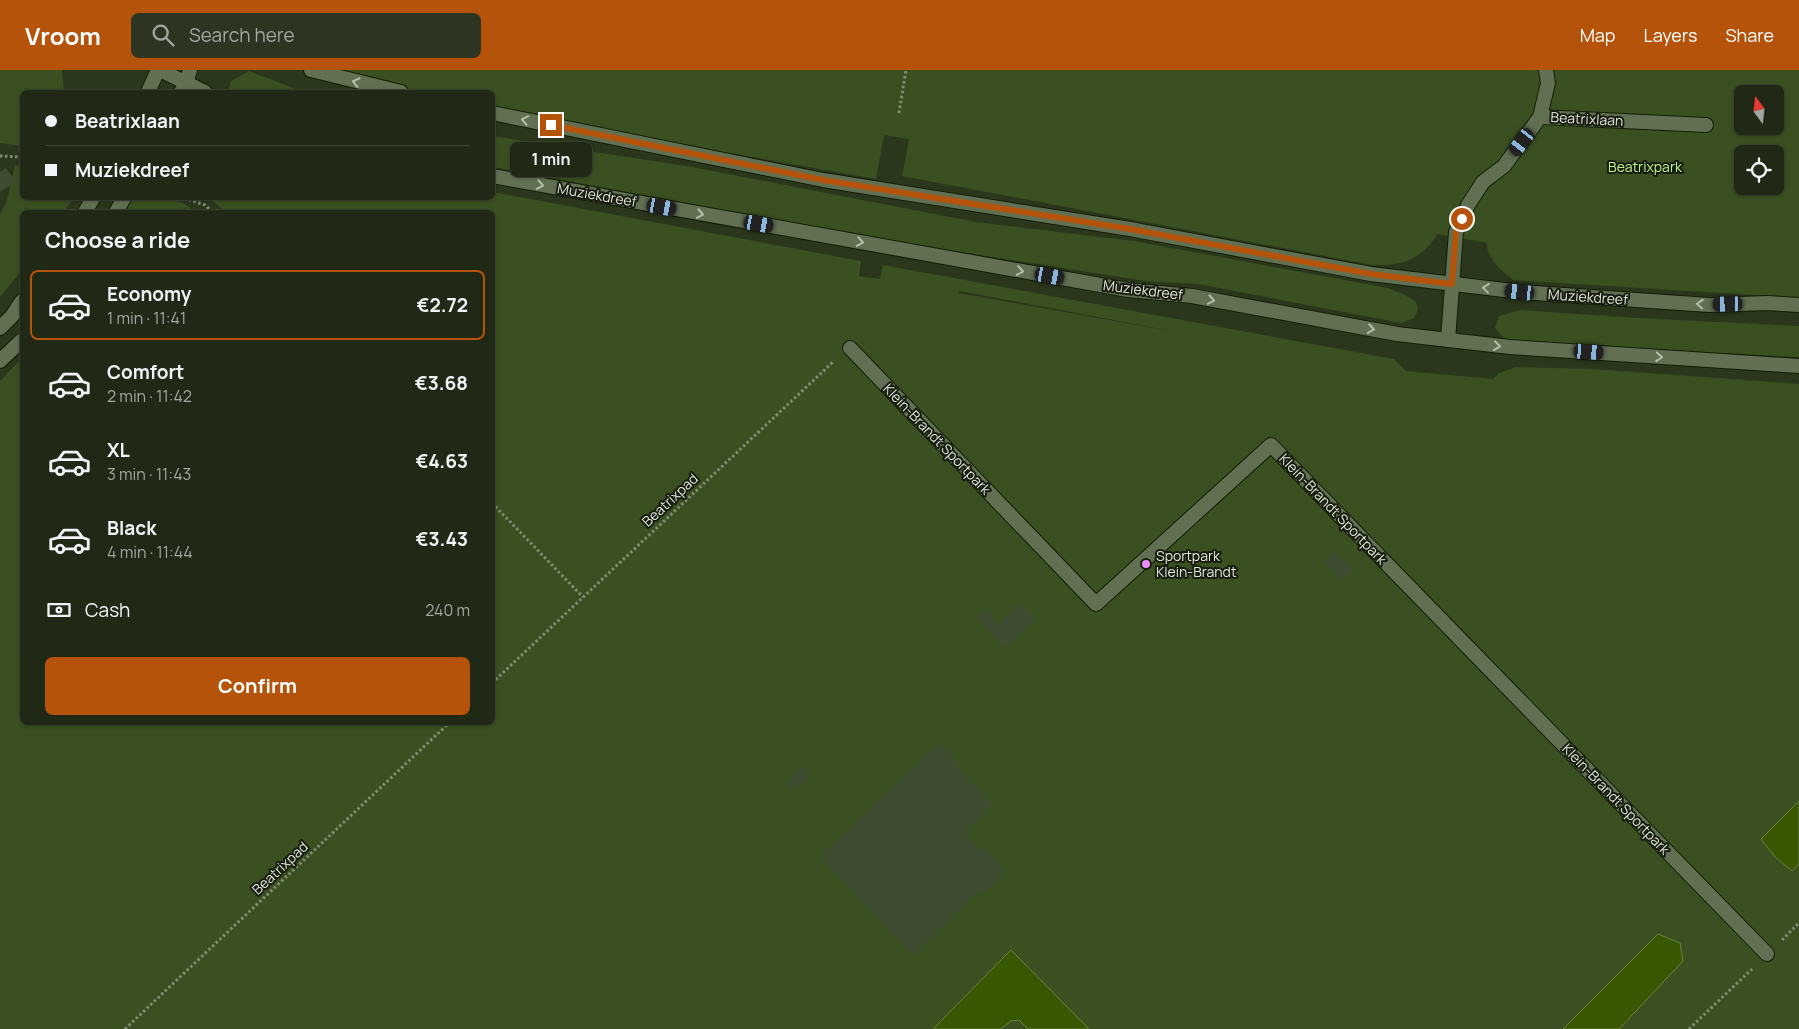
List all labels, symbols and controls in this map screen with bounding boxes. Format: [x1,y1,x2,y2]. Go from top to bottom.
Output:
search box [131,13,481,58]
text: Vroom [25,19,101,52]
icon: search [149,21,177,49]
text: Search here [189,22,295,48]
text: Map [1580,23,1615,47]
text: Layers [1643,23,1697,47]
text: Share [1725,23,1774,47]
one-way arrow [352,77,361,88]
north arrow [1734,85,1784,135]
map controls [1734,85,1784,195]
street label: Beatrixlaan [1550,107,1624,130]
text: Beatrixlaan [75,108,180,134]
route end [540,114,562,136]
one-way arrow [521,115,529,126]
car [1506,126,1537,158]
callout: 1 min [510,142,592,178]
button: locate [1734,145,1784,195]
text: 1 min [531,148,571,170]
text: Muziekdreef [75,157,189,183]
park label: Beatrixpark [1608,157,1683,176]
street label: Muziekdreef [556,178,638,211]
one-way arrow [536,180,545,190]
car [645,197,678,217]
one-way arrow [696,208,705,218]
route start [1451,208,1473,230]
car [742,214,775,234]
text: Choose a ride [45,225,190,255]
one-way arrow [856,237,865,247]
one-way arrow [1016,265,1025,275]
car [1033,266,1066,286]
street label: Muziekdreef [1102,275,1184,304]
text: Economy [107,281,191,307]
icon: car [47,283,92,328]
one-way arrow [1482,283,1490,294]
car [1504,283,1535,301]
street label: Muziekdreef [1547,284,1629,309]
text: €2.72 [417,292,468,318]
one-way arrow [1207,294,1216,304]
car [1712,296,1743,312]
one-way arrow [1696,299,1704,310]
text: 1 min · 11:41 [107,307,186,329]
one-way arrow [1367,324,1375,334]
one-way arrow [1493,340,1501,351]
car [1573,343,1604,361]
one-way arrow [1655,351,1663,362]
text: Comfort [107,359,184,385]
icon: car [47,361,92,406]
text: €3.68 [415,370,468,396]
street label: Klein-Brandt Sportpark [879,379,996,499]
text: 2 min · 11:42 [107,385,192,407]
text: XL [107,437,130,463]
icon: car [47,439,92,484]
text: €4.63 [416,448,468,474]
street label: Klein-Brandt Sportpark [1275,449,1392,569]
text: 3 min · 11:43 [107,463,191,485]
street label: Beatrixpad [638,469,702,530]
text: Black [107,515,156,541]
icon: car [47,517,92,562]
text: €3.43 [416,526,468,552]
text: 4 min · 11:44 [107,541,193,563]
place label: Sportpark Klein-Brandt [1156,546,1237,581]
marker: Sportpark Klein-Brandt [1140,558,1152,570]
icon: cash [45,596,73,624]
text: Cash [85,597,130,623]
text: 240 m [425,599,470,621]
button: Confirm [45,657,470,715]
street label: Klein-Brandt Sportpark [1558,739,1675,859]
street label: Beatrixpad [248,837,312,898]

